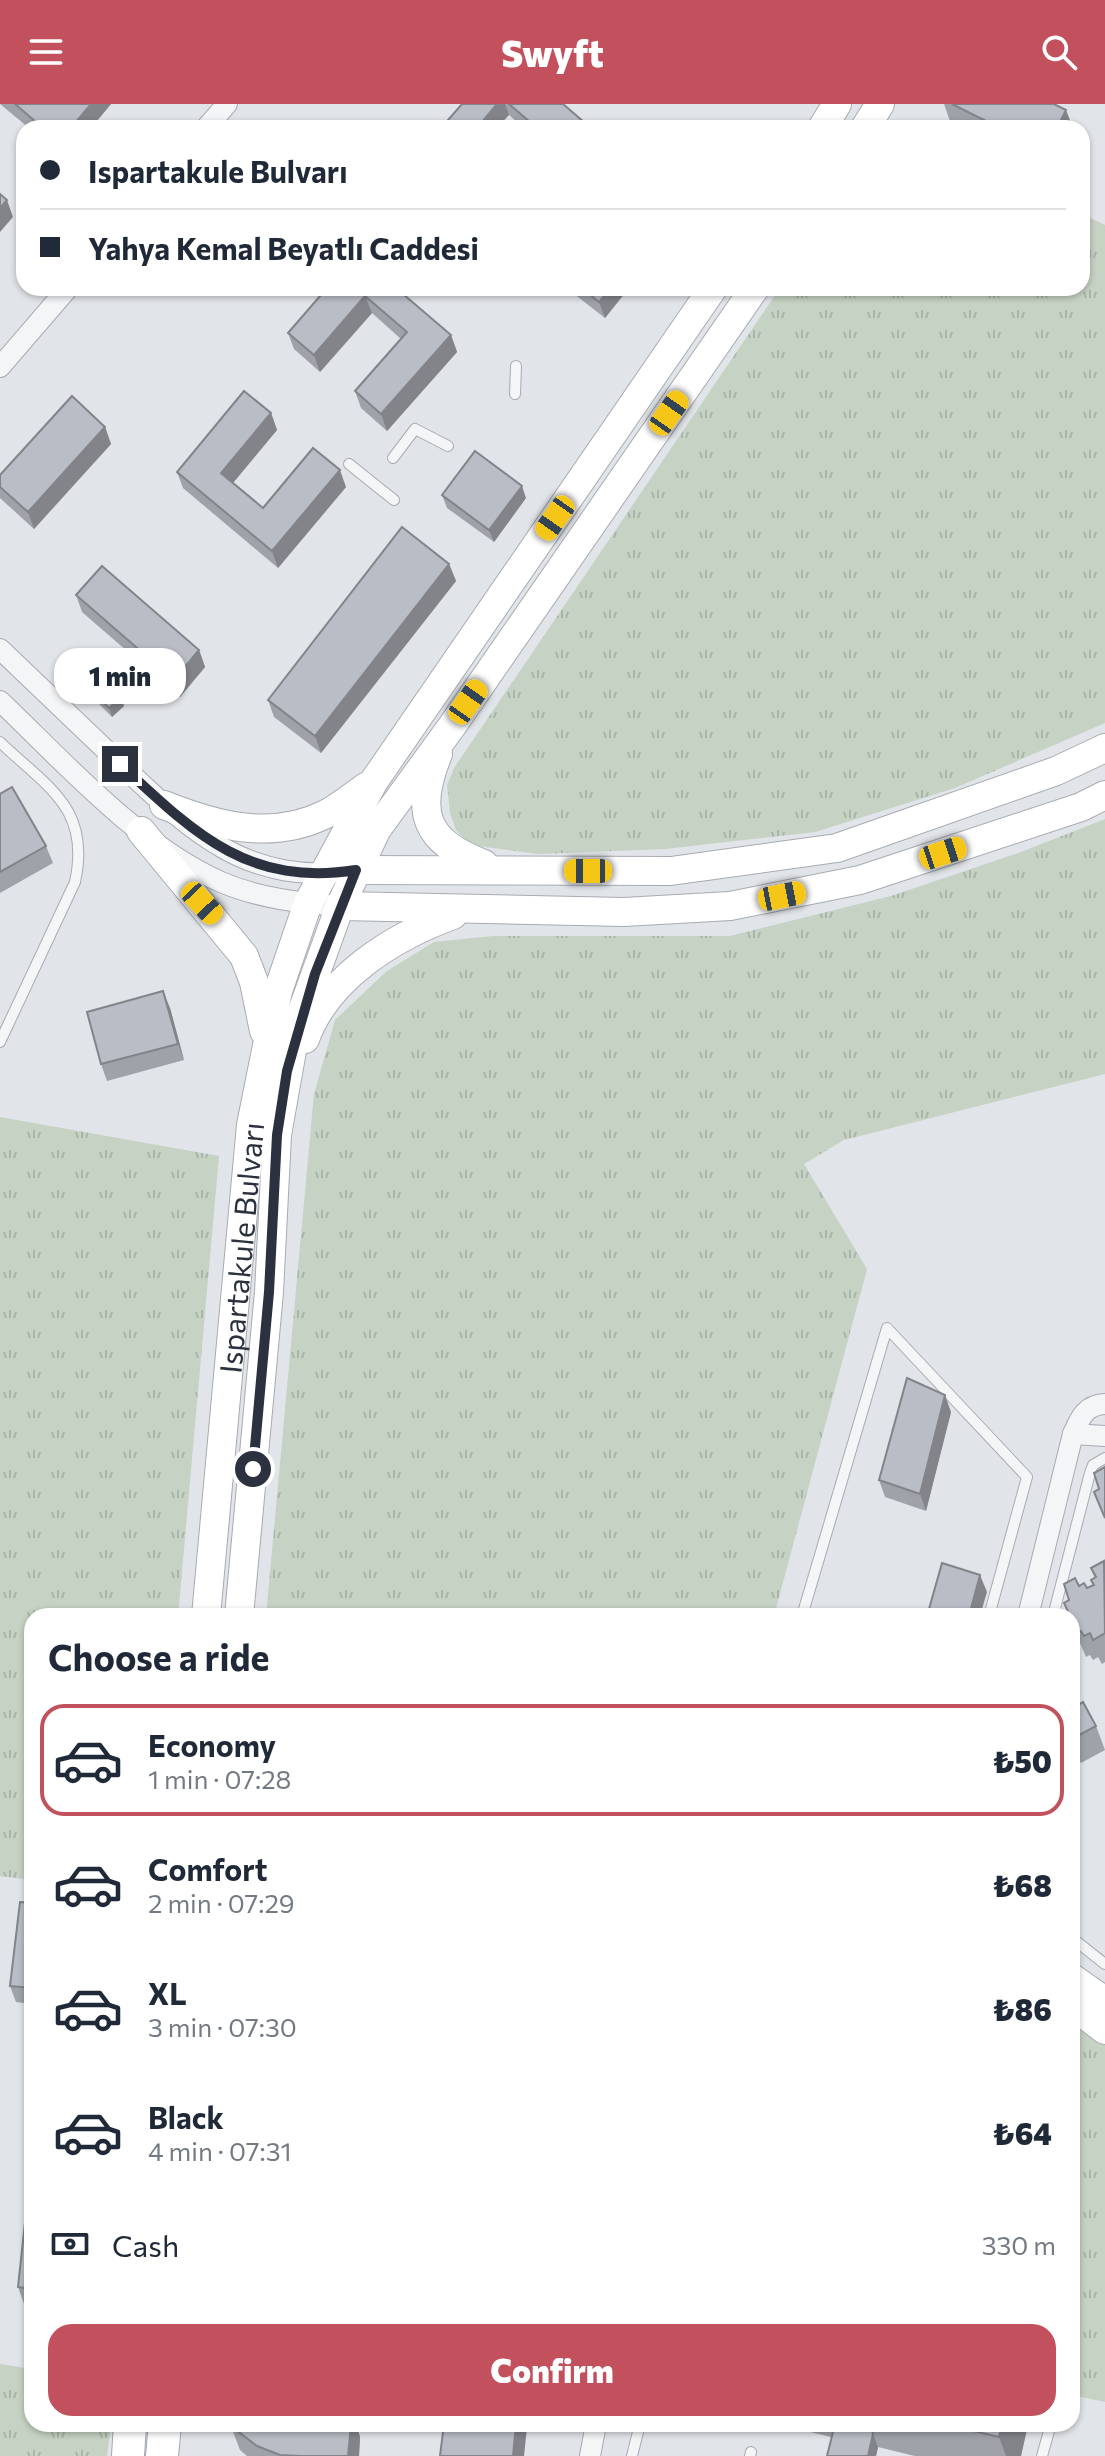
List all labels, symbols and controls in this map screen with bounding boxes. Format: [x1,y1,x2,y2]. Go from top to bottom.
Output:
icon: menu [24,30,68,74]
text: Swyft [501,30,604,74]
icon: search [1037,30,1081,74]
text: Ispartakule Bulvarı [88,152,348,189]
text: Yahya Kemal Beyatlı Caddesi [88,229,479,266]
car [645,386,693,440]
car [531,491,579,545]
callout: 1 min [54,648,186,704]
text: 1 min [89,660,151,691]
car [444,675,492,729]
route end [102,746,138,782]
car [916,834,970,872]
car [564,859,612,883]
car [177,877,227,929]
car [756,880,808,912]
street label: Ispartakule Bulvarı [210,1120,270,1375]
route start [235,1451,271,1487]
text: Choose a ride [48,1634,269,1678]
icon: car [52,1724,124,1796]
text: Economy [148,1726,276,1763]
text: ₺50 [993,1742,1052,1779]
text: 1 min · 07:28 [148,1763,291,1794]
icon: car [52,1848,124,1920]
text: Comfort [148,1850,267,1887]
text: ₺68 [992,1866,1052,1903]
text: 2 min · 07:29 [148,1887,295,1918]
icon: car [52,1972,124,2044]
text: XL [148,1974,187,2011]
text: ₺86 [992,1990,1052,2027]
text: 3 min · 07:30 [148,2011,297,2042]
icon: car [52,2096,124,2168]
text: Black [148,2098,224,2135]
text: ₺64 [993,2114,1052,2151]
text: 4 min · 07:31 [148,2135,292,2166]
icon: cash [48,2222,92,2266]
text: Cash [112,2226,179,2263]
text: 330 m [982,2229,1056,2260]
button: Confirm [48,2324,1056,2416]

